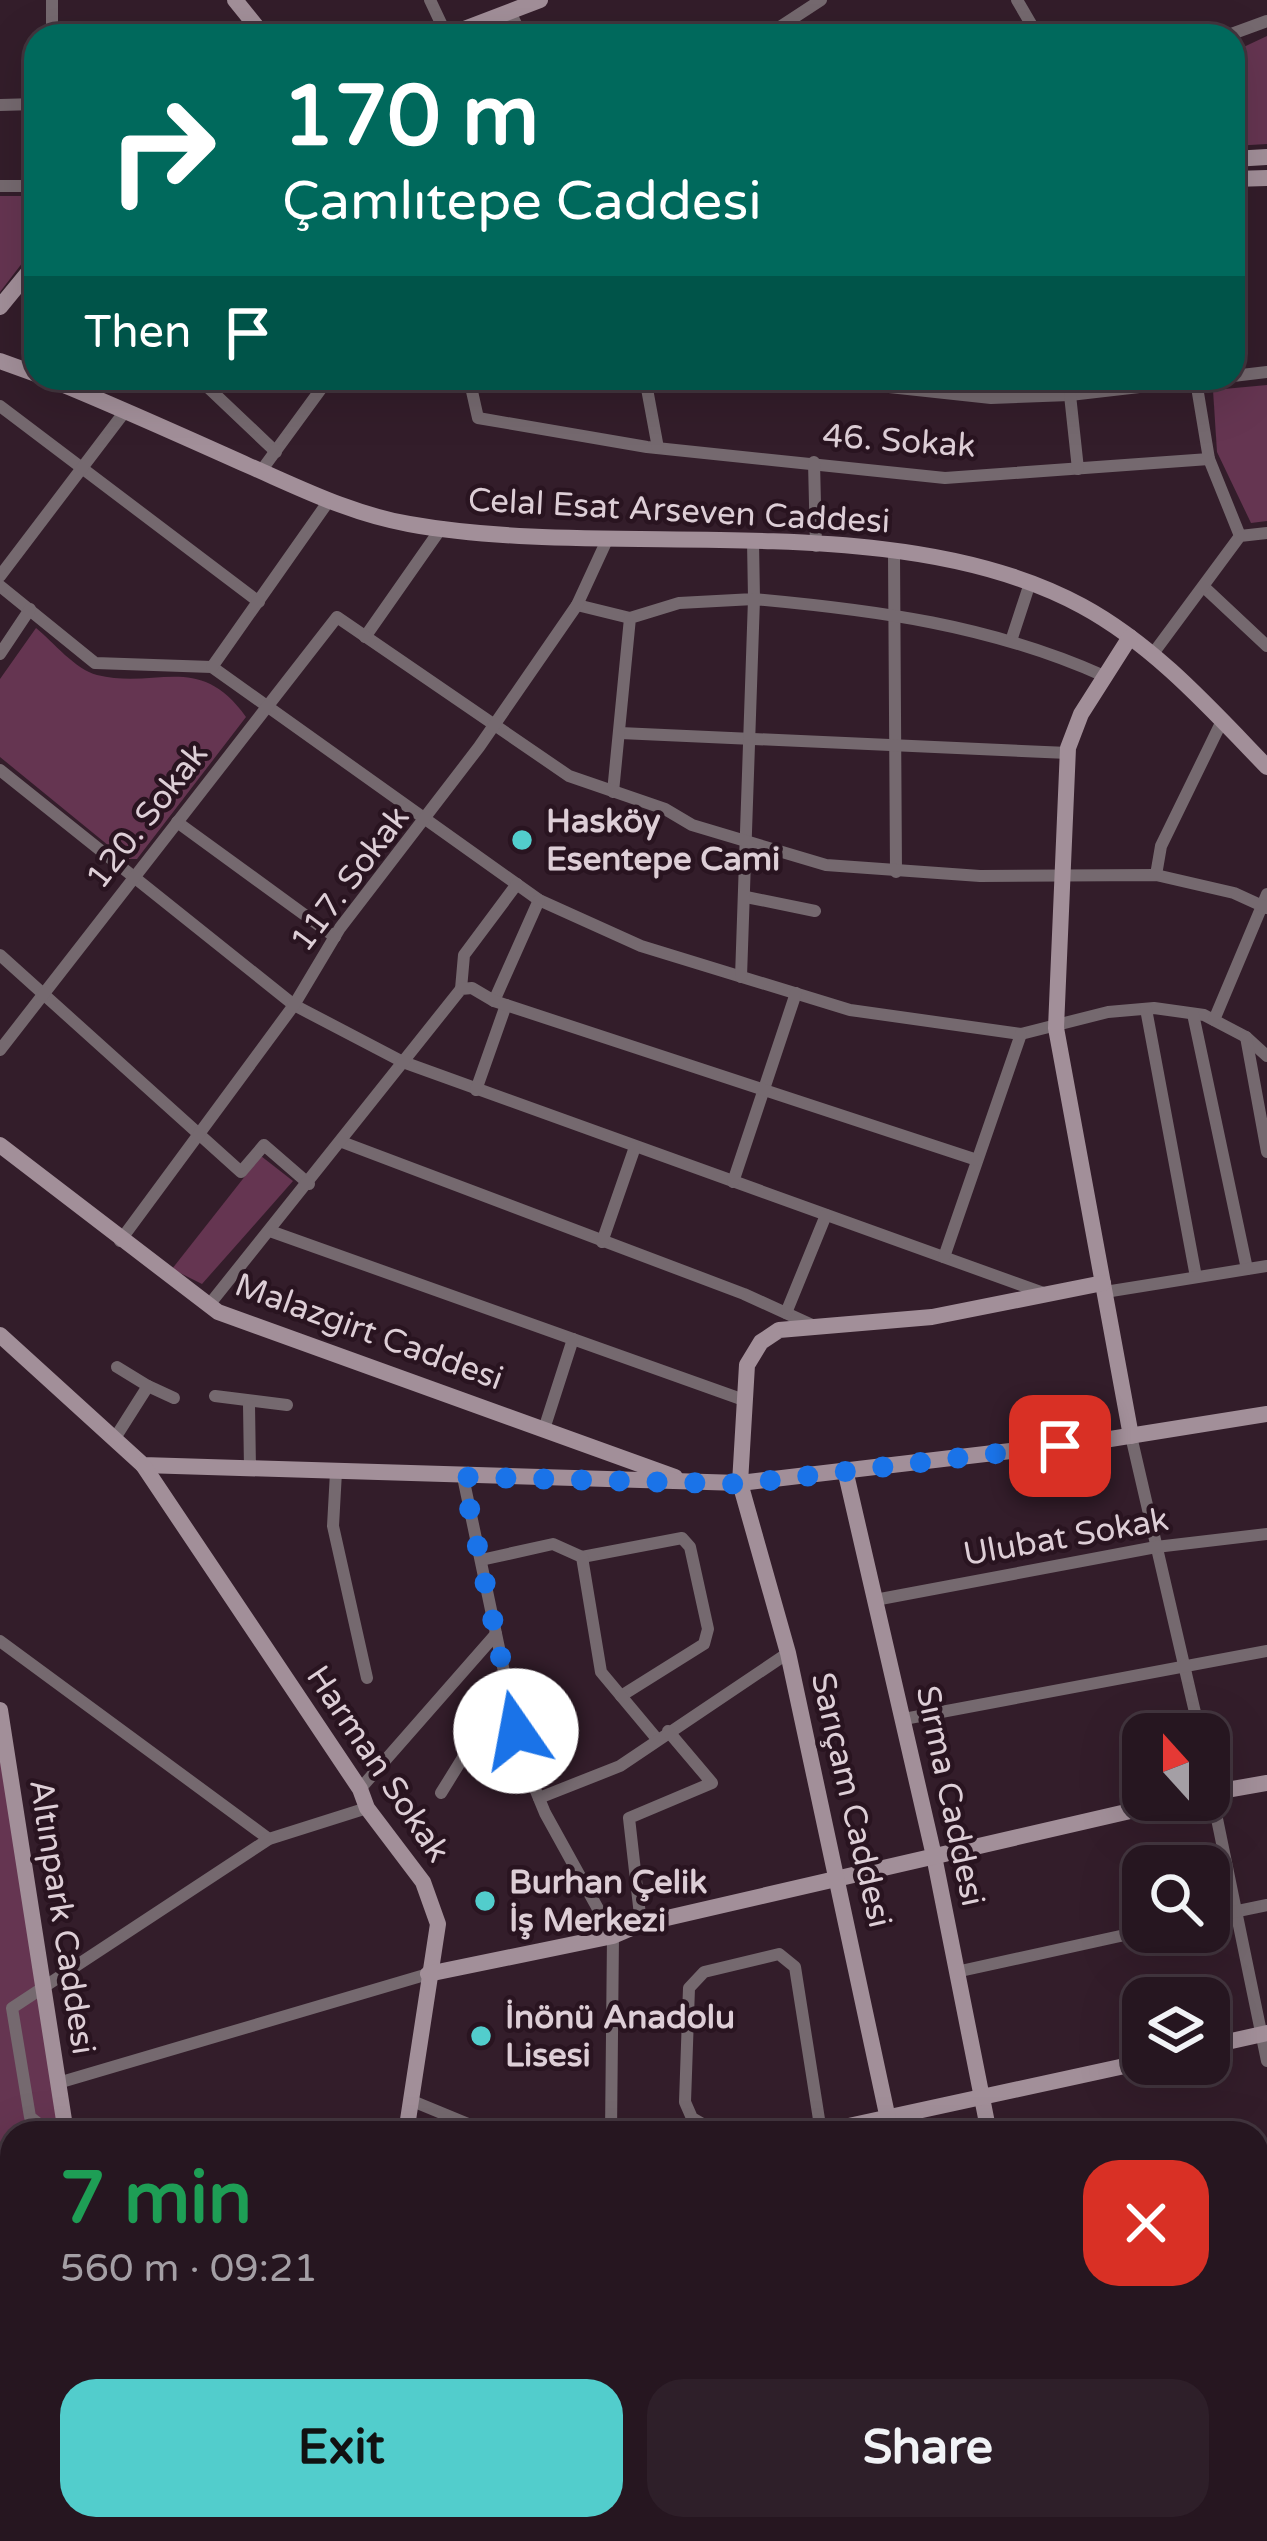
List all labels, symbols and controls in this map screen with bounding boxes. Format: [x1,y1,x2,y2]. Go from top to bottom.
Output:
text: 170 m [282,67,539,168]
icon: right [84,72,240,228]
text: Çamlıtepe Caddesi [282,169,762,234]
icon: arrive [215,300,281,366]
text: Then [84,306,191,360]
street label: 46. Sokak [821,416,977,466]
street label: Celal Esat Arseven Caddesi [467,480,891,542]
street label: 120. Sokak [78,735,216,897]
street label: 117. Sokak [283,798,417,960]
place label: Hasköy Esentepe Cami [546,802,780,879]
marker: Hasköy Esentepe Cami [509,827,535,853]
street label: Malazgirt Caddesi [230,1265,508,1399]
pin [1009,1395,1111,1497]
icon: arrive [1027,1413,1093,1479]
street label: Ulubat Sokak [960,1500,1172,1574]
street label: Harman Sokak [298,1659,458,1869]
position arrow [453,1668,579,1794]
street label: Sarıçam Caddesi [803,1669,899,1931]
street label: Sırma Caddesi [908,1682,992,1910]
north arrow [1122,1713,1230,1821]
map controls [1122,1713,1230,2085]
street label: Altınpark Caddesi [21,1777,103,2057]
button: search [1122,1845,1230,1953]
place label: Burhan Çelik İş Merkezi [509,1863,707,1940]
marker: Burhan Çelik İş Merkezi [472,1888,498,1914]
button: layers [1122,1977,1230,2085]
place label: İnönü Anadolu Lisesi [505,1998,735,2075]
marker: İnönü Anadolu Lisesi [468,2023,494,2049]
text: 7 min [60,2156,252,2243]
button: close [1083,2160,1209,2286]
text: 560 m · 09:21 [60,2245,318,2292]
button: Exit [60,2379,623,2517]
button: Share [647,2379,1209,2517]

